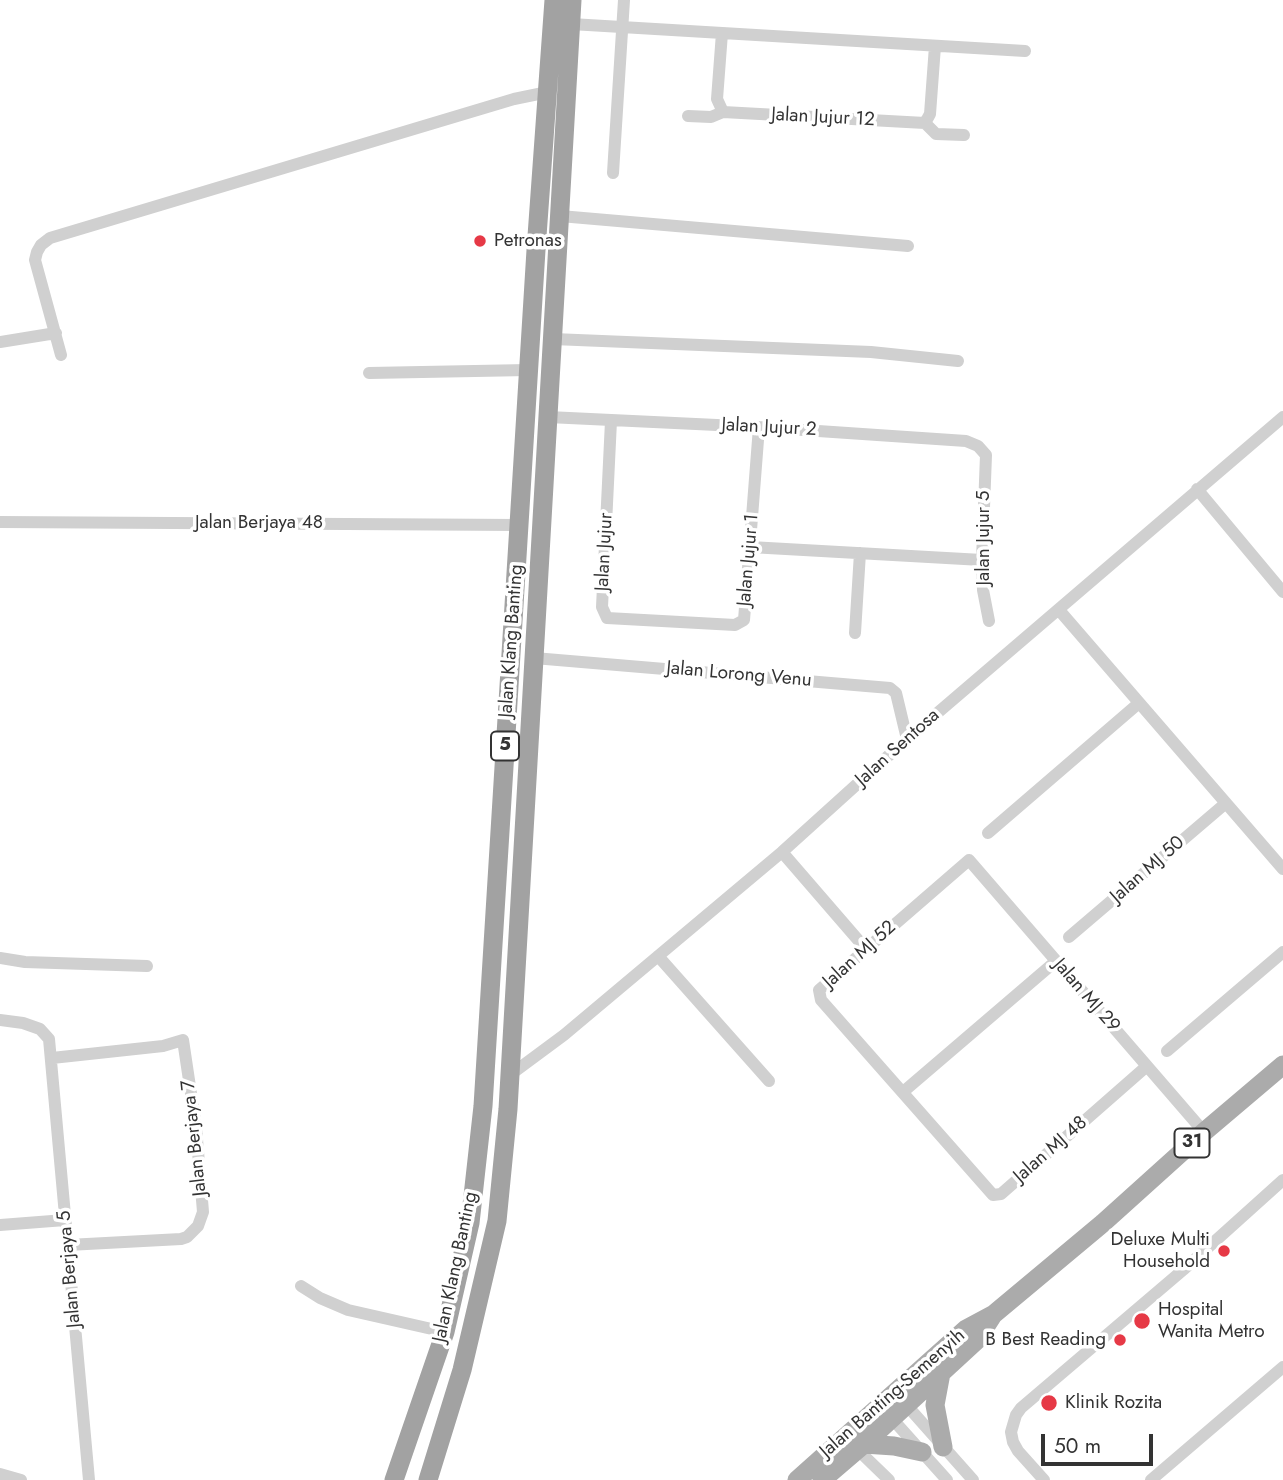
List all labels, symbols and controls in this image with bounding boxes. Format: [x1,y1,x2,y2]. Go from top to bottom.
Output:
street label: Jalan Jujur 12 [771,104,875,132]
place label: Petronas [494,230,562,252]
marker: Petronas [472,233,488,249]
street label: Jalan Jujur 2 [721,414,817,442]
street label: Jalan Jujur 5 [973,490,995,586]
street label: Jalan Berjaya 48 [195,512,323,534]
street label: Jalan Jujur [592,512,618,592]
street label: Jalan Jujur 1 [734,513,764,607]
street label: Jalan Klang Banting [495,564,529,718]
street label: Jalan Lorong Venu [665,657,813,693]
street label: Jalan Sentosa [851,704,945,792]
road number: 5 [491,732,519,760]
street label: Jalan MJ 50 [1106,832,1190,908]
street label: Jalan MJ 52 [819,916,901,994]
street label: Jalan MJ 29 [1048,954,1124,1038]
street label: Jalan Berjaya 7 [178,1079,212,1197]
street label: Jalan MJ 48 [1010,1112,1092,1188]
road number: 31 [1174,1128,1210,1158]
street label: Jalan Klang Banting [429,1189,483,1345]
street label: Jalan Berjaya 5 [54,1209,86,1329]
place label: Deluxe Multi Household [1111,1229,1210,1273]
marker: Deluxe Multi Household [1216,1243,1232,1259]
place label: Hospital Wanita Metro [1158,1299,1265,1343]
marker: Hospital Wanita Metro [1132,1311,1152,1331]
street label: Jalan Banting-Semenyih [816,1325,970,1463]
place label: B Best Reading [985,1329,1106,1351]
marker: B Best Reading [1112,1332,1128,1348]
place label: Klinik Rozita [1065,1392,1162,1414]
marker: Klinik Rozita [1039,1393,1059,1413]
scale bar [1045,1420,1157,1464]
text: 50 m [1054,1431,1101,1461]

